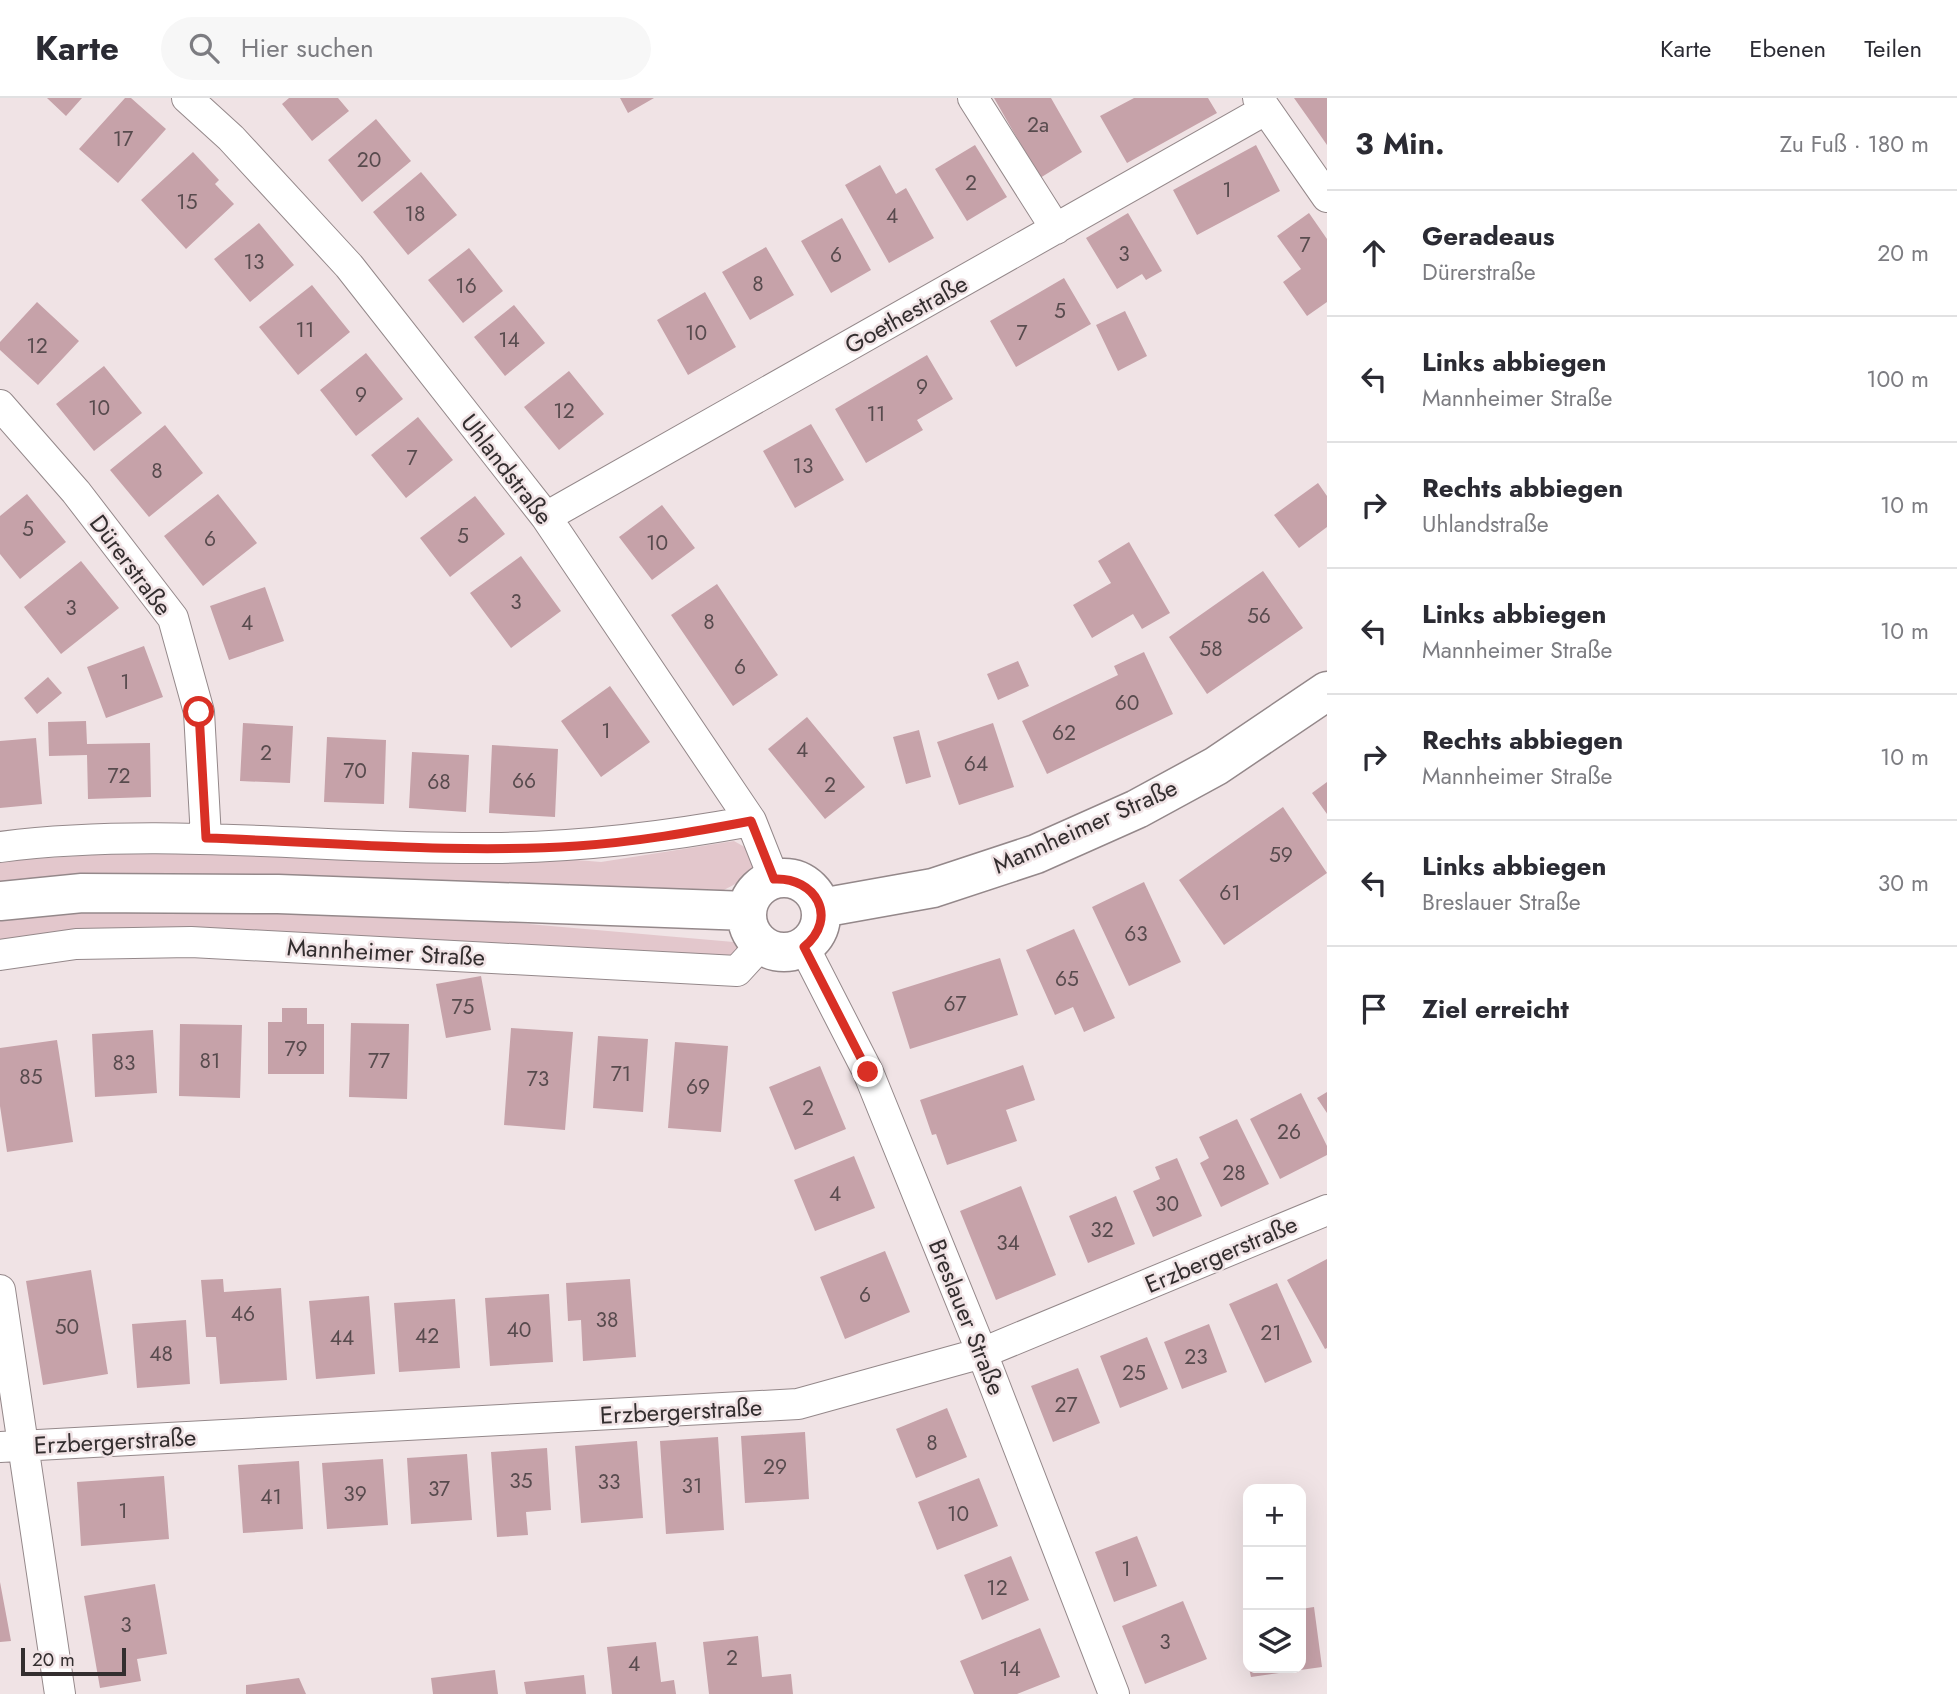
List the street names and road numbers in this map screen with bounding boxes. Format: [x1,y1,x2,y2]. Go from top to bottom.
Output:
street label: Goethestraße [838,266,974,362]
street label: Uhlandstraße [453,406,561,532]
street label: Dürerstraße [81,507,181,623]
street label: Mannheimer Straße [987,770,1183,882]
street label: Mannheimer Straße [286,929,486,975]
street label: Erzbergerstraße [1139,1206,1303,1302]
street label: Breslauer Straße [920,1234,1014,1400]
street label: Erzbergerstraße [599,1389,763,1433]
street label: Erzbergerstraße [33,1419,197,1463]

